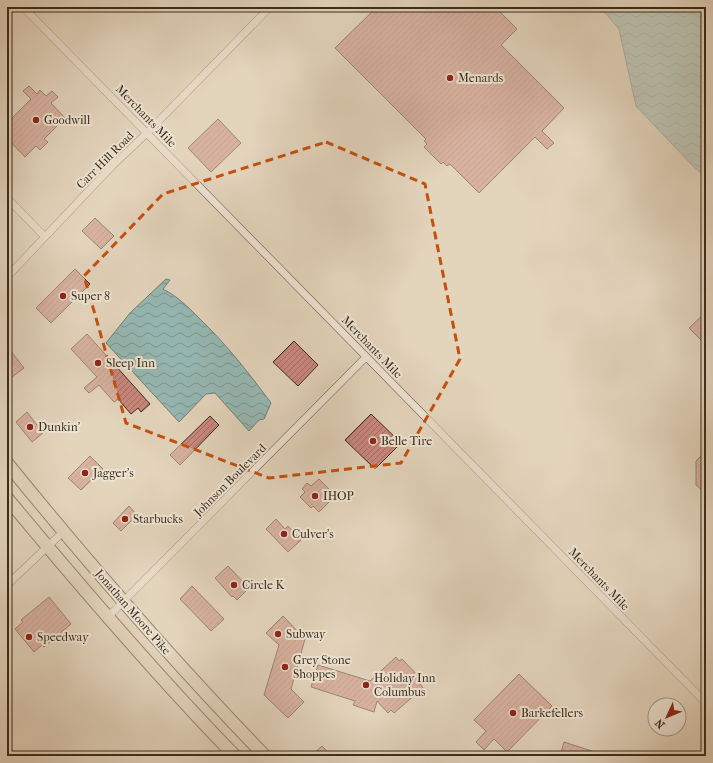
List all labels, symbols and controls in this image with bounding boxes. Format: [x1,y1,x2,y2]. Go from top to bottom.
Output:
place label: Menards [458,71,504,85]
marker: Menards [445,73,455,83]
street label: Merchants Mile [113,82,179,150]
place label: Goodwill [44,113,91,127]
marker: Goodwill [31,115,41,125]
street label: Carr Hill Road [73,128,137,192]
place label: Super 8 [71,289,110,303]
marker: Super 8 [58,291,68,301]
street label: Merchants Mile [339,313,405,381]
place label: Sleep Inn [106,356,155,370]
marker: Sleep Inn [93,358,103,368]
place label: Dunkin' [38,420,81,434]
marker: Dunkin' [25,422,35,432]
place label: Belle Tire [381,434,432,448]
marker: Belle Tire [368,436,378,446]
street label: Johnson Boulevard [190,441,269,520]
place label: Jagger's [92,466,134,480]
marker: Jagger's [80,468,90,478]
place label: IHOP [323,489,354,503]
marker: IHOP [310,491,320,501]
place label: Starbucks [133,512,183,526]
marker: Starbucks [120,514,130,524]
place label: Culver's [292,527,334,541]
marker: Culver's [279,529,289,539]
street label: Merchants Mile [566,545,632,613]
street label: Jonathan Moore Pike [92,566,174,657]
place label: Circle K [242,578,286,592]
marker: Circle K [229,580,239,590]
place label: Subway [286,627,326,641]
marker: Subway [273,629,283,639]
place label: Speedway [37,630,89,644]
marker: Speedway [24,632,34,642]
place label: Grey Stone Shoppes [293,653,351,681]
marker: Grey Stone Shoppes [280,662,290,672]
place label: Holiday Inn Columbus [374,671,436,699]
marker: Holiday Inn Columbus [361,680,371,690]
north arrow [647,697,687,737]
place label: Barkefellers [521,706,584,720]
marker: Barkefellers [508,708,518,718]
text: N [652,716,668,731]

